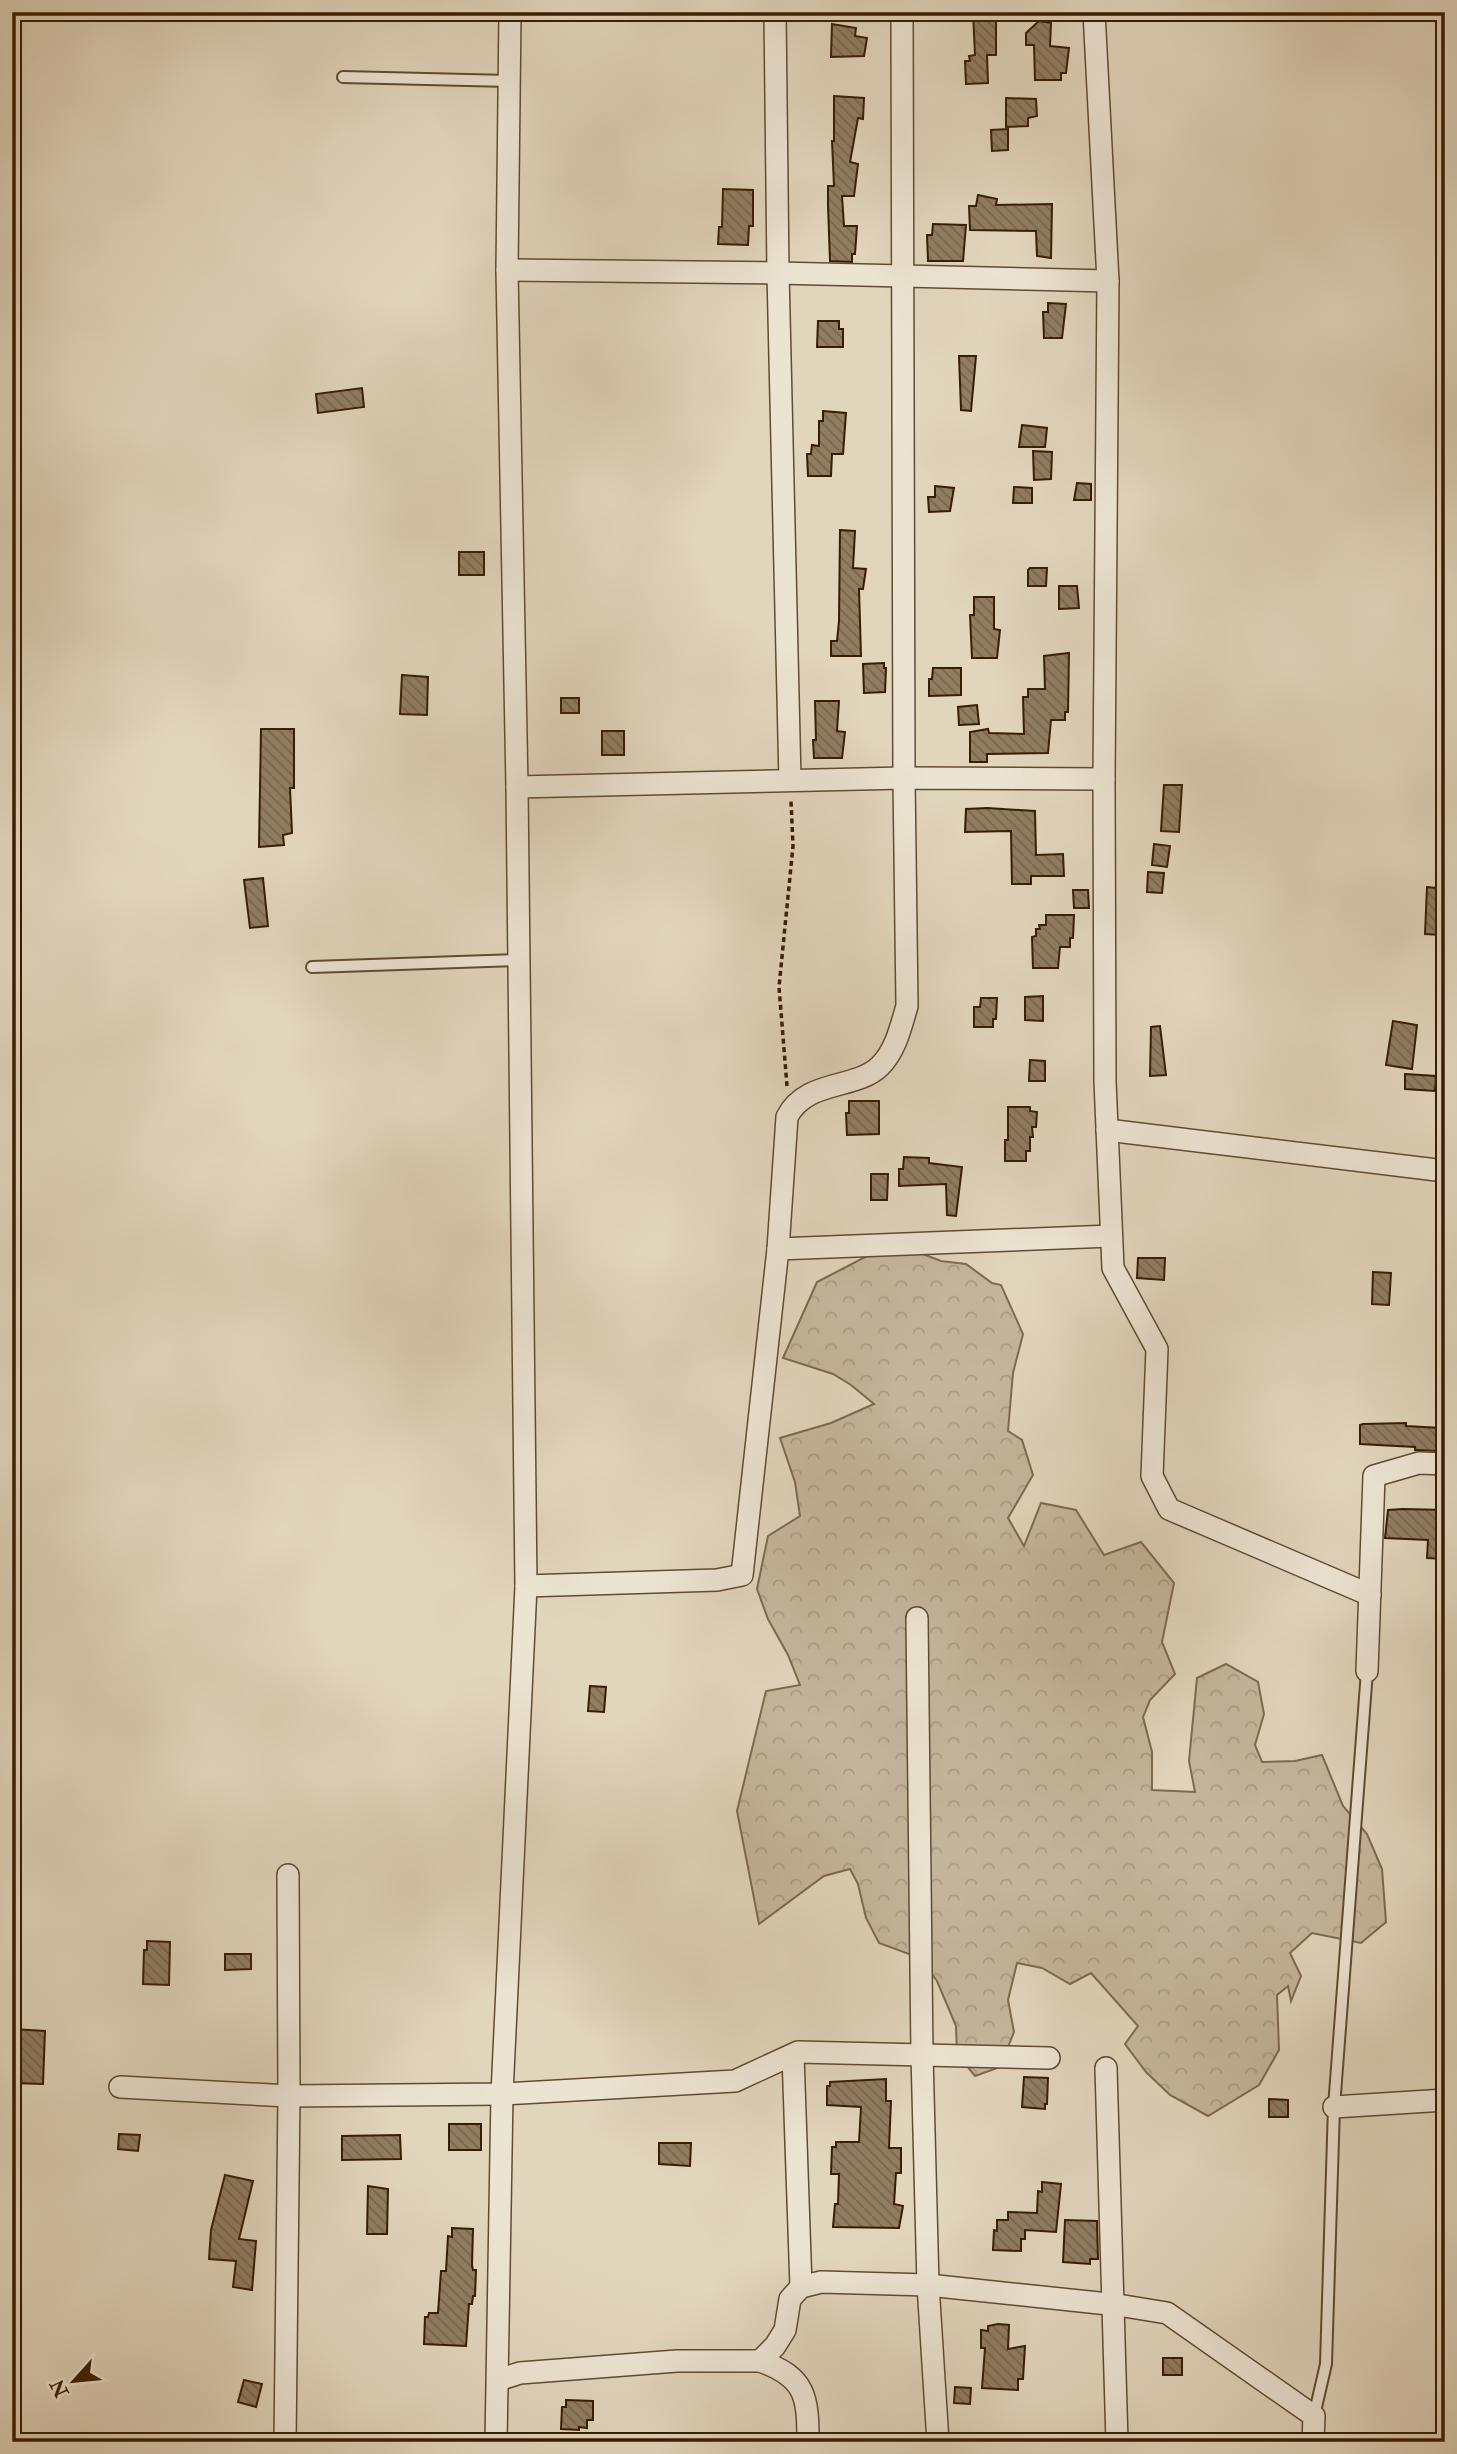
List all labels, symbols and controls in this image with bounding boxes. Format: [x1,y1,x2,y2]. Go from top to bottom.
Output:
north arrow [38,2346,108,2416]
text: N [45,2374,75,2402]

